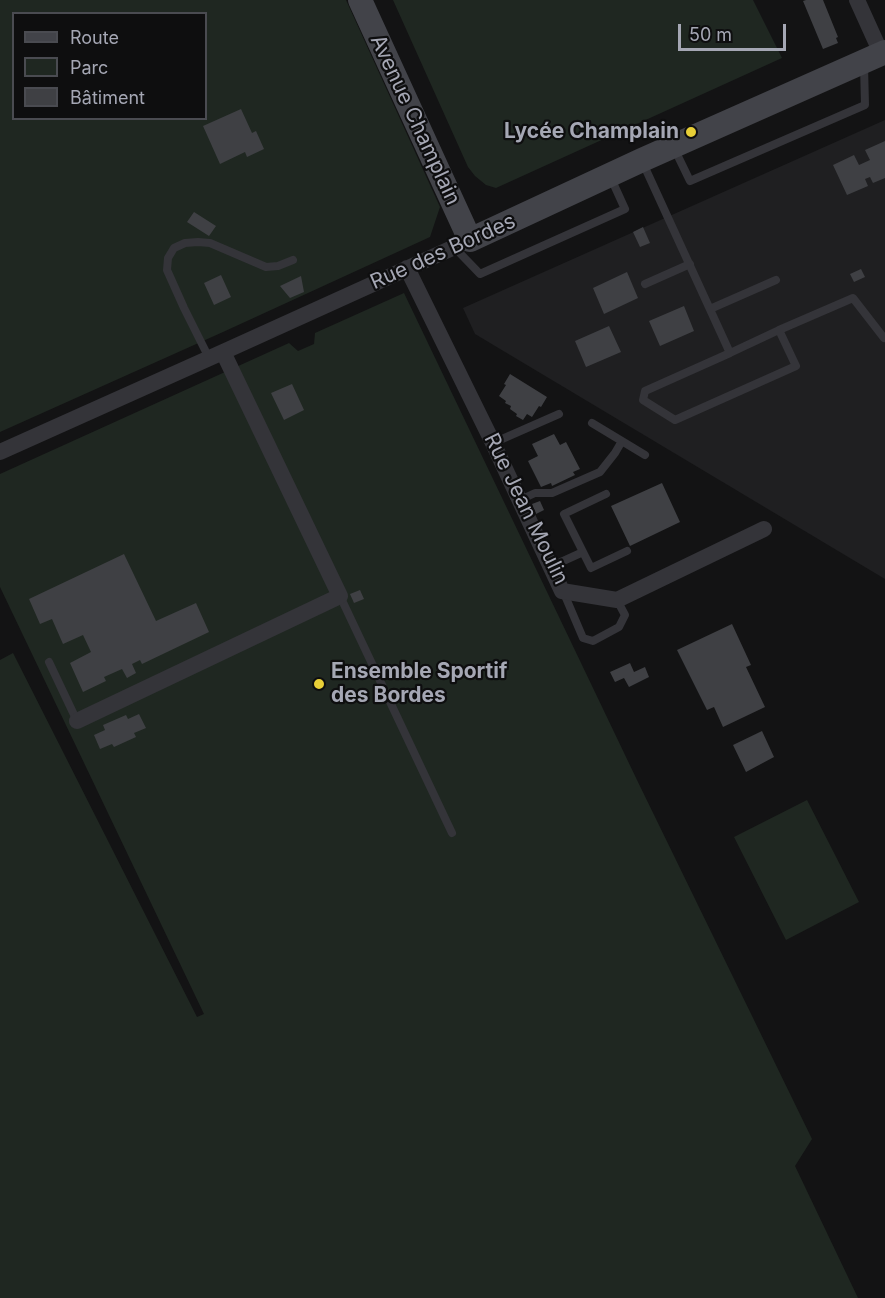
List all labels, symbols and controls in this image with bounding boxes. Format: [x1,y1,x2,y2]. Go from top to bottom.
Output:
legend [12,12,207,120]
scale bar [681,12,789,50]
text: 50 m [689,24,732,45]
text: Route [70,27,119,48]
street label: Avenue Champlain [365,31,465,209]
text: Parc [70,57,108,78]
text: Bâtiment [70,87,145,108]
place label: Lycée Champlain [504,119,679,145]
marker: Lycée Champlain [684,125,698,139]
street label: Rue des Bordes [367,209,519,295]
street label: Rue Jean Moulin [478,429,574,589]
place label: Ensemble Sportif des Bordes [331,659,507,709]
marker: Ensemble Sportif des Bordes [312,677,326,691]

